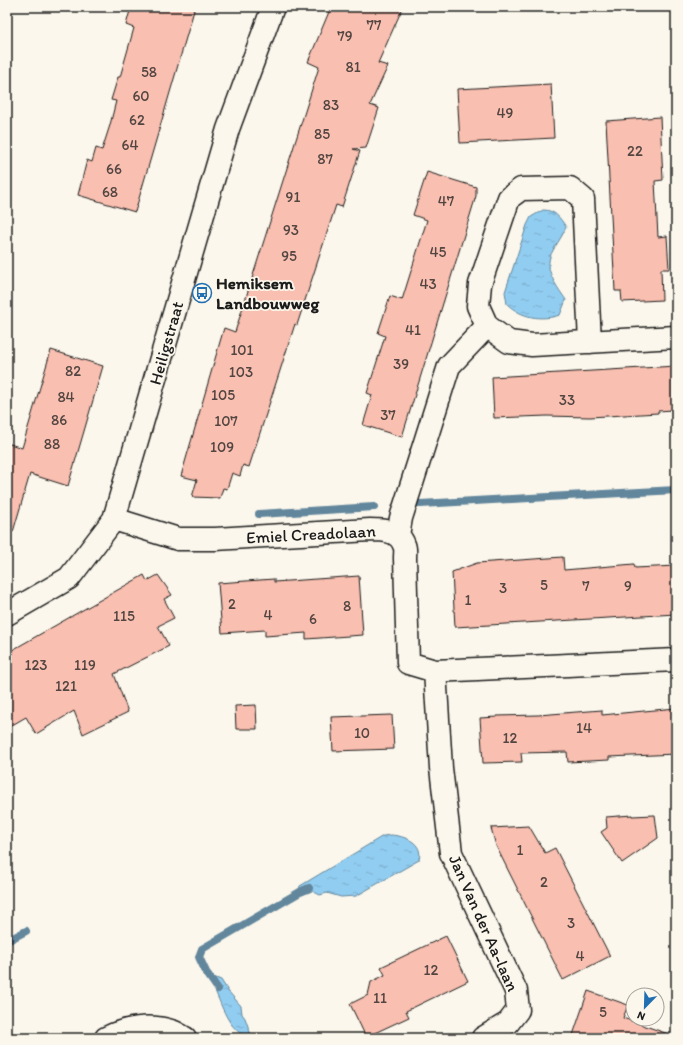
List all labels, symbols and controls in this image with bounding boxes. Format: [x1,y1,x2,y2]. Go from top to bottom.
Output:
house number: 77 [367,16,382,34]
house number: 79 [337,27,353,45]
house number: 81 [345,58,361,76]
house number: 58 [141,63,157,81]
house number: 60 [132,87,150,105]
house number: 83 [323,96,339,114]
house number: 49 [497,104,514,122]
house number: 62 [129,111,145,129]
house number: 85 [314,125,330,143]
house number: 64 [122,136,138,154]
house number: 22 [627,142,643,160]
house number: 87 [317,150,333,168]
house number: 66 [106,160,122,178]
house number: 68 [102,183,118,201]
house number: 91 [286,188,300,206]
house number: 47 [438,192,455,210]
house number: 93 [283,221,299,239]
house number: 45 [430,243,447,261]
house number: 95 [281,247,297,265]
place label: Hemiksem Landbouwweg [216,273,319,314]
house number: 43 [419,275,437,293]
bus stop icon: Hemiksem Landbouwweg [191,282,213,304]
street label: Heiligstraat [145,299,187,387]
house number: 41 [405,321,421,339]
house number: 101 [230,341,254,359]
house number: 39 [393,355,409,373]
house number: 82 [65,362,81,380]
house number: 103 [229,363,253,381]
house number: 105 [211,386,235,404]
house number: 84 [57,388,75,406]
house number: 33 [559,391,575,409]
house number: 37 [380,406,396,424]
house number: 86 [51,411,67,429]
house number: 107 [214,412,238,430]
house number: 88 [44,435,60,453]
house number: 109 [210,438,234,456]
street label: Emiel Creadolaan [246,521,377,547]
house number: 5 [540,576,548,594]
house number: 7 [582,577,590,595]
house number: 9 [624,577,632,595]
house number: 3 [499,579,507,597]
house number: 1 [465,591,472,609]
house number: 2 [228,595,236,613]
house number: 8 [343,597,351,615]
house number: 4 [263,606,273,624]
house number: 115 [113,607,135,625]
house number: 6 [309,610,317,628]
house number: 123 [24,656,48,674]
house number: 119 [74,656,96,674]
house number: 121 [55,677,77,695]
house number: 14 [576,719,592,737]
house number: 10 [354,724,370,742]
house number: 12 [503,729,518,747]
house number: 1 [517,841,524,859]
street label: Jan Van der Aa-laan [445,851,523,995]
house number: 2 [540,873,548,891]
house number: 3 [567,914,575,932]
house number: 4 [575,947,585,965]
house number: 12 [424,961,439,979]
north arrow [625,987,665,1027]
house number: 11 [373,989,387,1007]
house number: 5 [599,1003,607,1021]
text: N [635,1008,647,1023]

